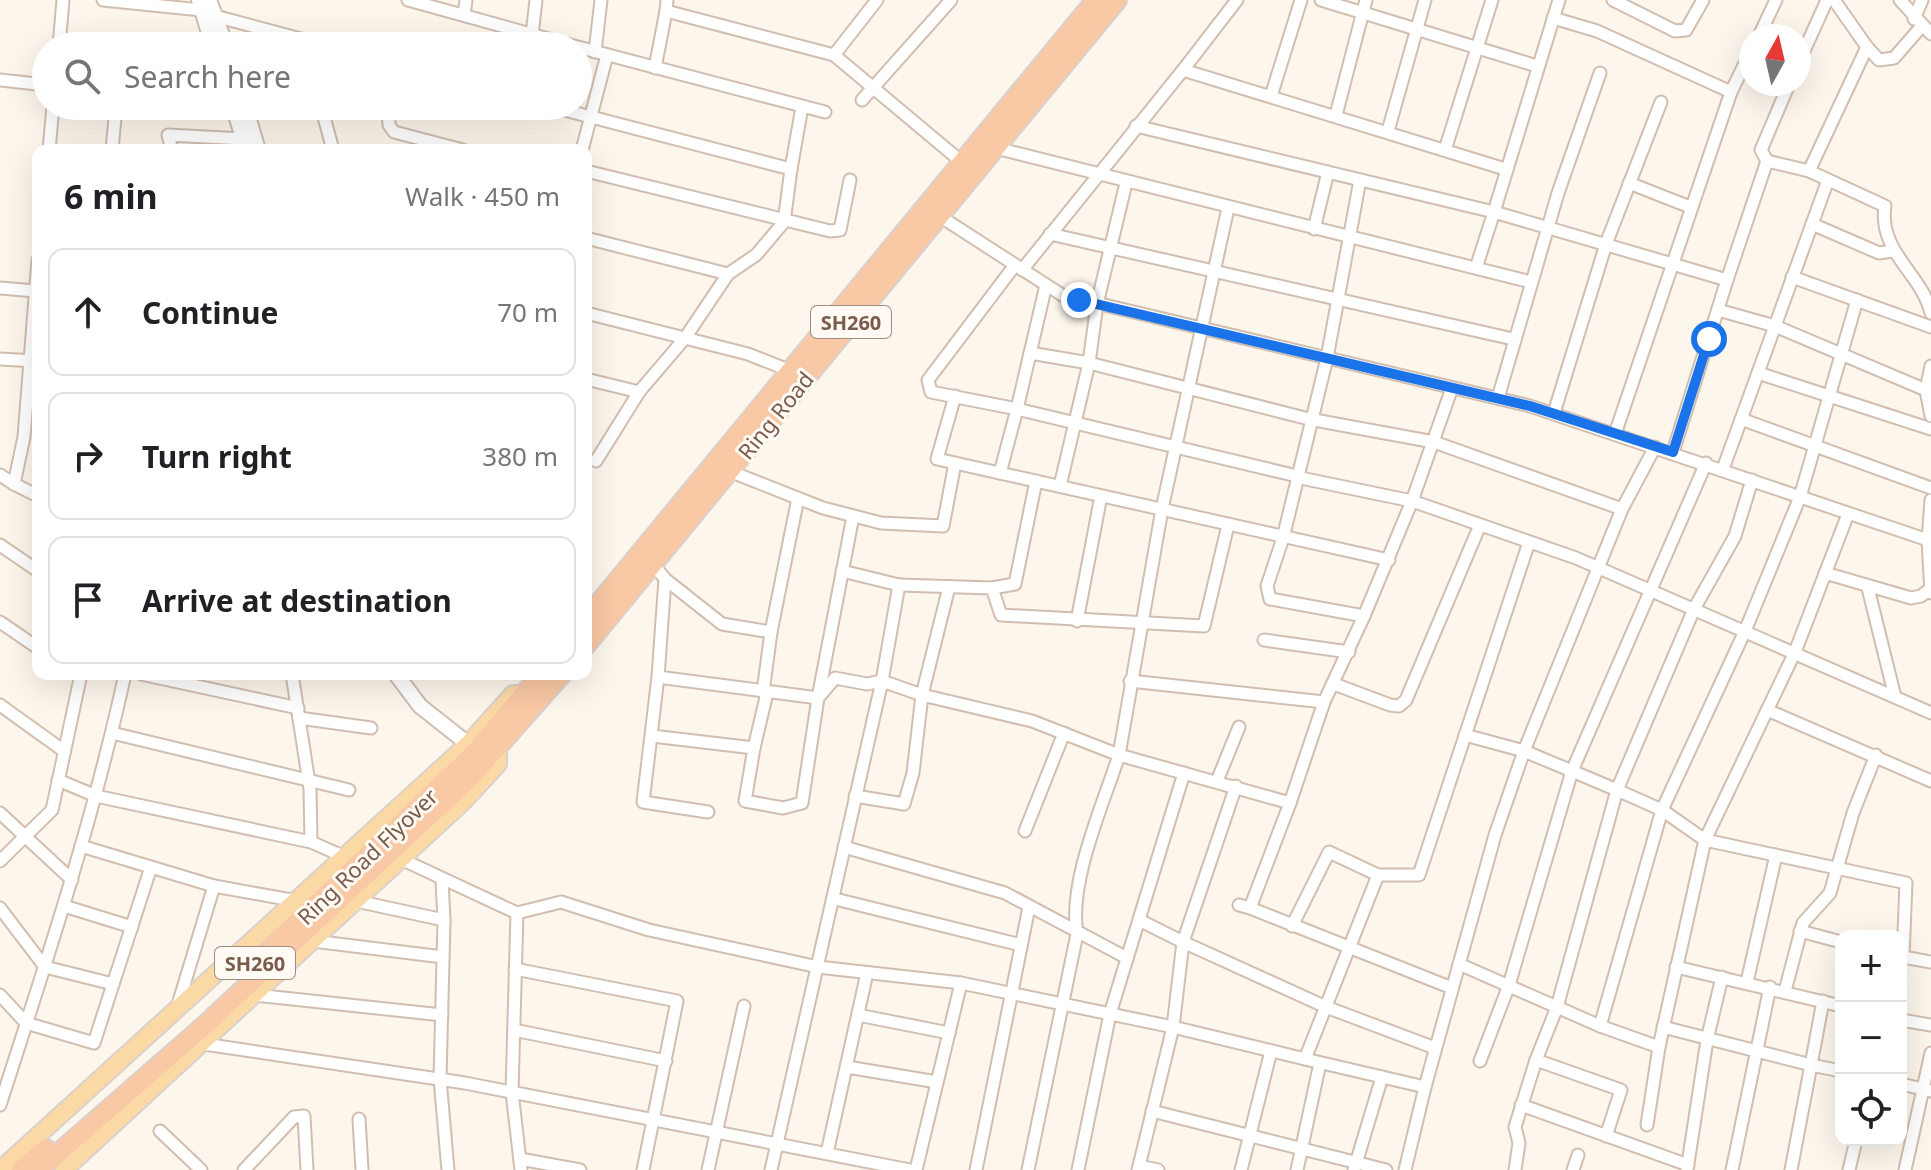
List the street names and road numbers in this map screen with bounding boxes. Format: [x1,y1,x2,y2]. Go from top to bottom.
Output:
road number: SH260 [811,306,891,338]
street label: Ring Road [730,365,820,465]
street label: Ring Road Flyover [290,781,444,931]
road number: SH260 [215,947,295,979]

